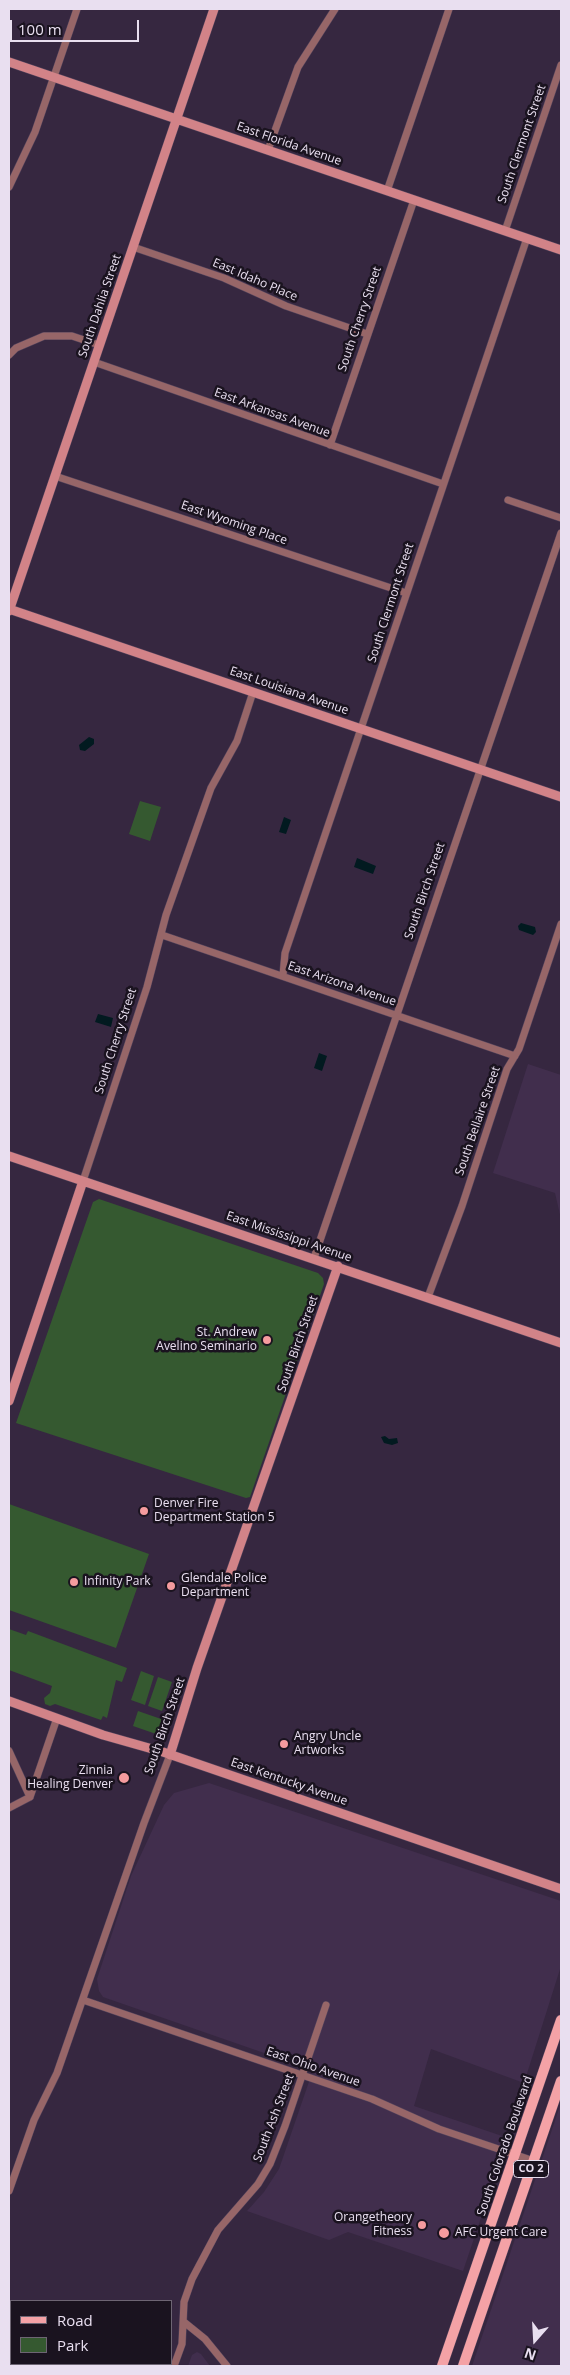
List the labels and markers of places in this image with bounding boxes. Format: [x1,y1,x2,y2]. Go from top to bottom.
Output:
place label: St. Andrew Avelino Seminario [156,1326,257,1354]
marker: St. Andrew Avelino Seminario [261,1334,273,1346]
place label: Denver Fire Department Station 5 [154,1497,275,1525]
marker: Denver Fire Department Station 5 [138,1505,150,1517]
place label: Glendale Police Department [181,1572,267,1600]
place label: Infinity Park [84,1575,151,1589]
marker: Infinity Park [68,1576,80,1588]
marker: Glendale Police Department [165,1580,177,1592]
place label: Angry Uncle Artworks [294,1730,361,1758]
marker: Angry Uncle Artworks [278,1738,290,1750]
place label: Zinnia Healing Denver [27,1764,113,1792]
marker: Zinnia Healing Denver [117,1771,131,1785]
place label: Orangetheory Fitness [334,2211,412,2239]
marker: Orangetheory Fitness [416,2219,428,2231]
marker: AFC Urgent Care [437,2226,451,2240]
place label: AFC Urgent Care [455,2226,547,2240]

